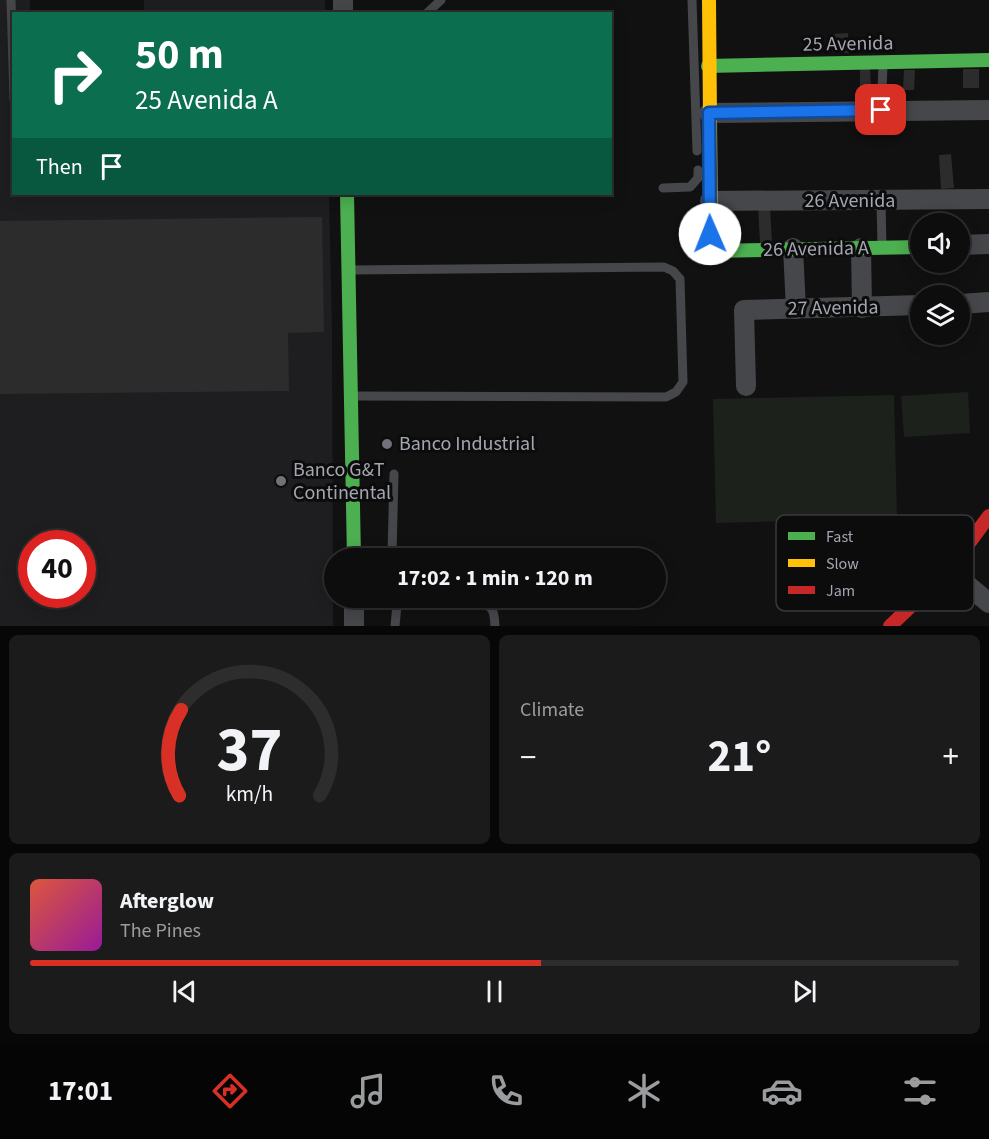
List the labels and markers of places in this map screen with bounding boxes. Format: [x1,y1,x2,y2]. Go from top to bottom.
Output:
pin [855,84,906,135]
place label: Banco Industrial [399,430,535,458]
marker: Banco Industrial [380,437,394,451]
place label: Banco G&T Continental [293,456,391,507]
marker: Banco G&T Continental [274,474,288,488]

